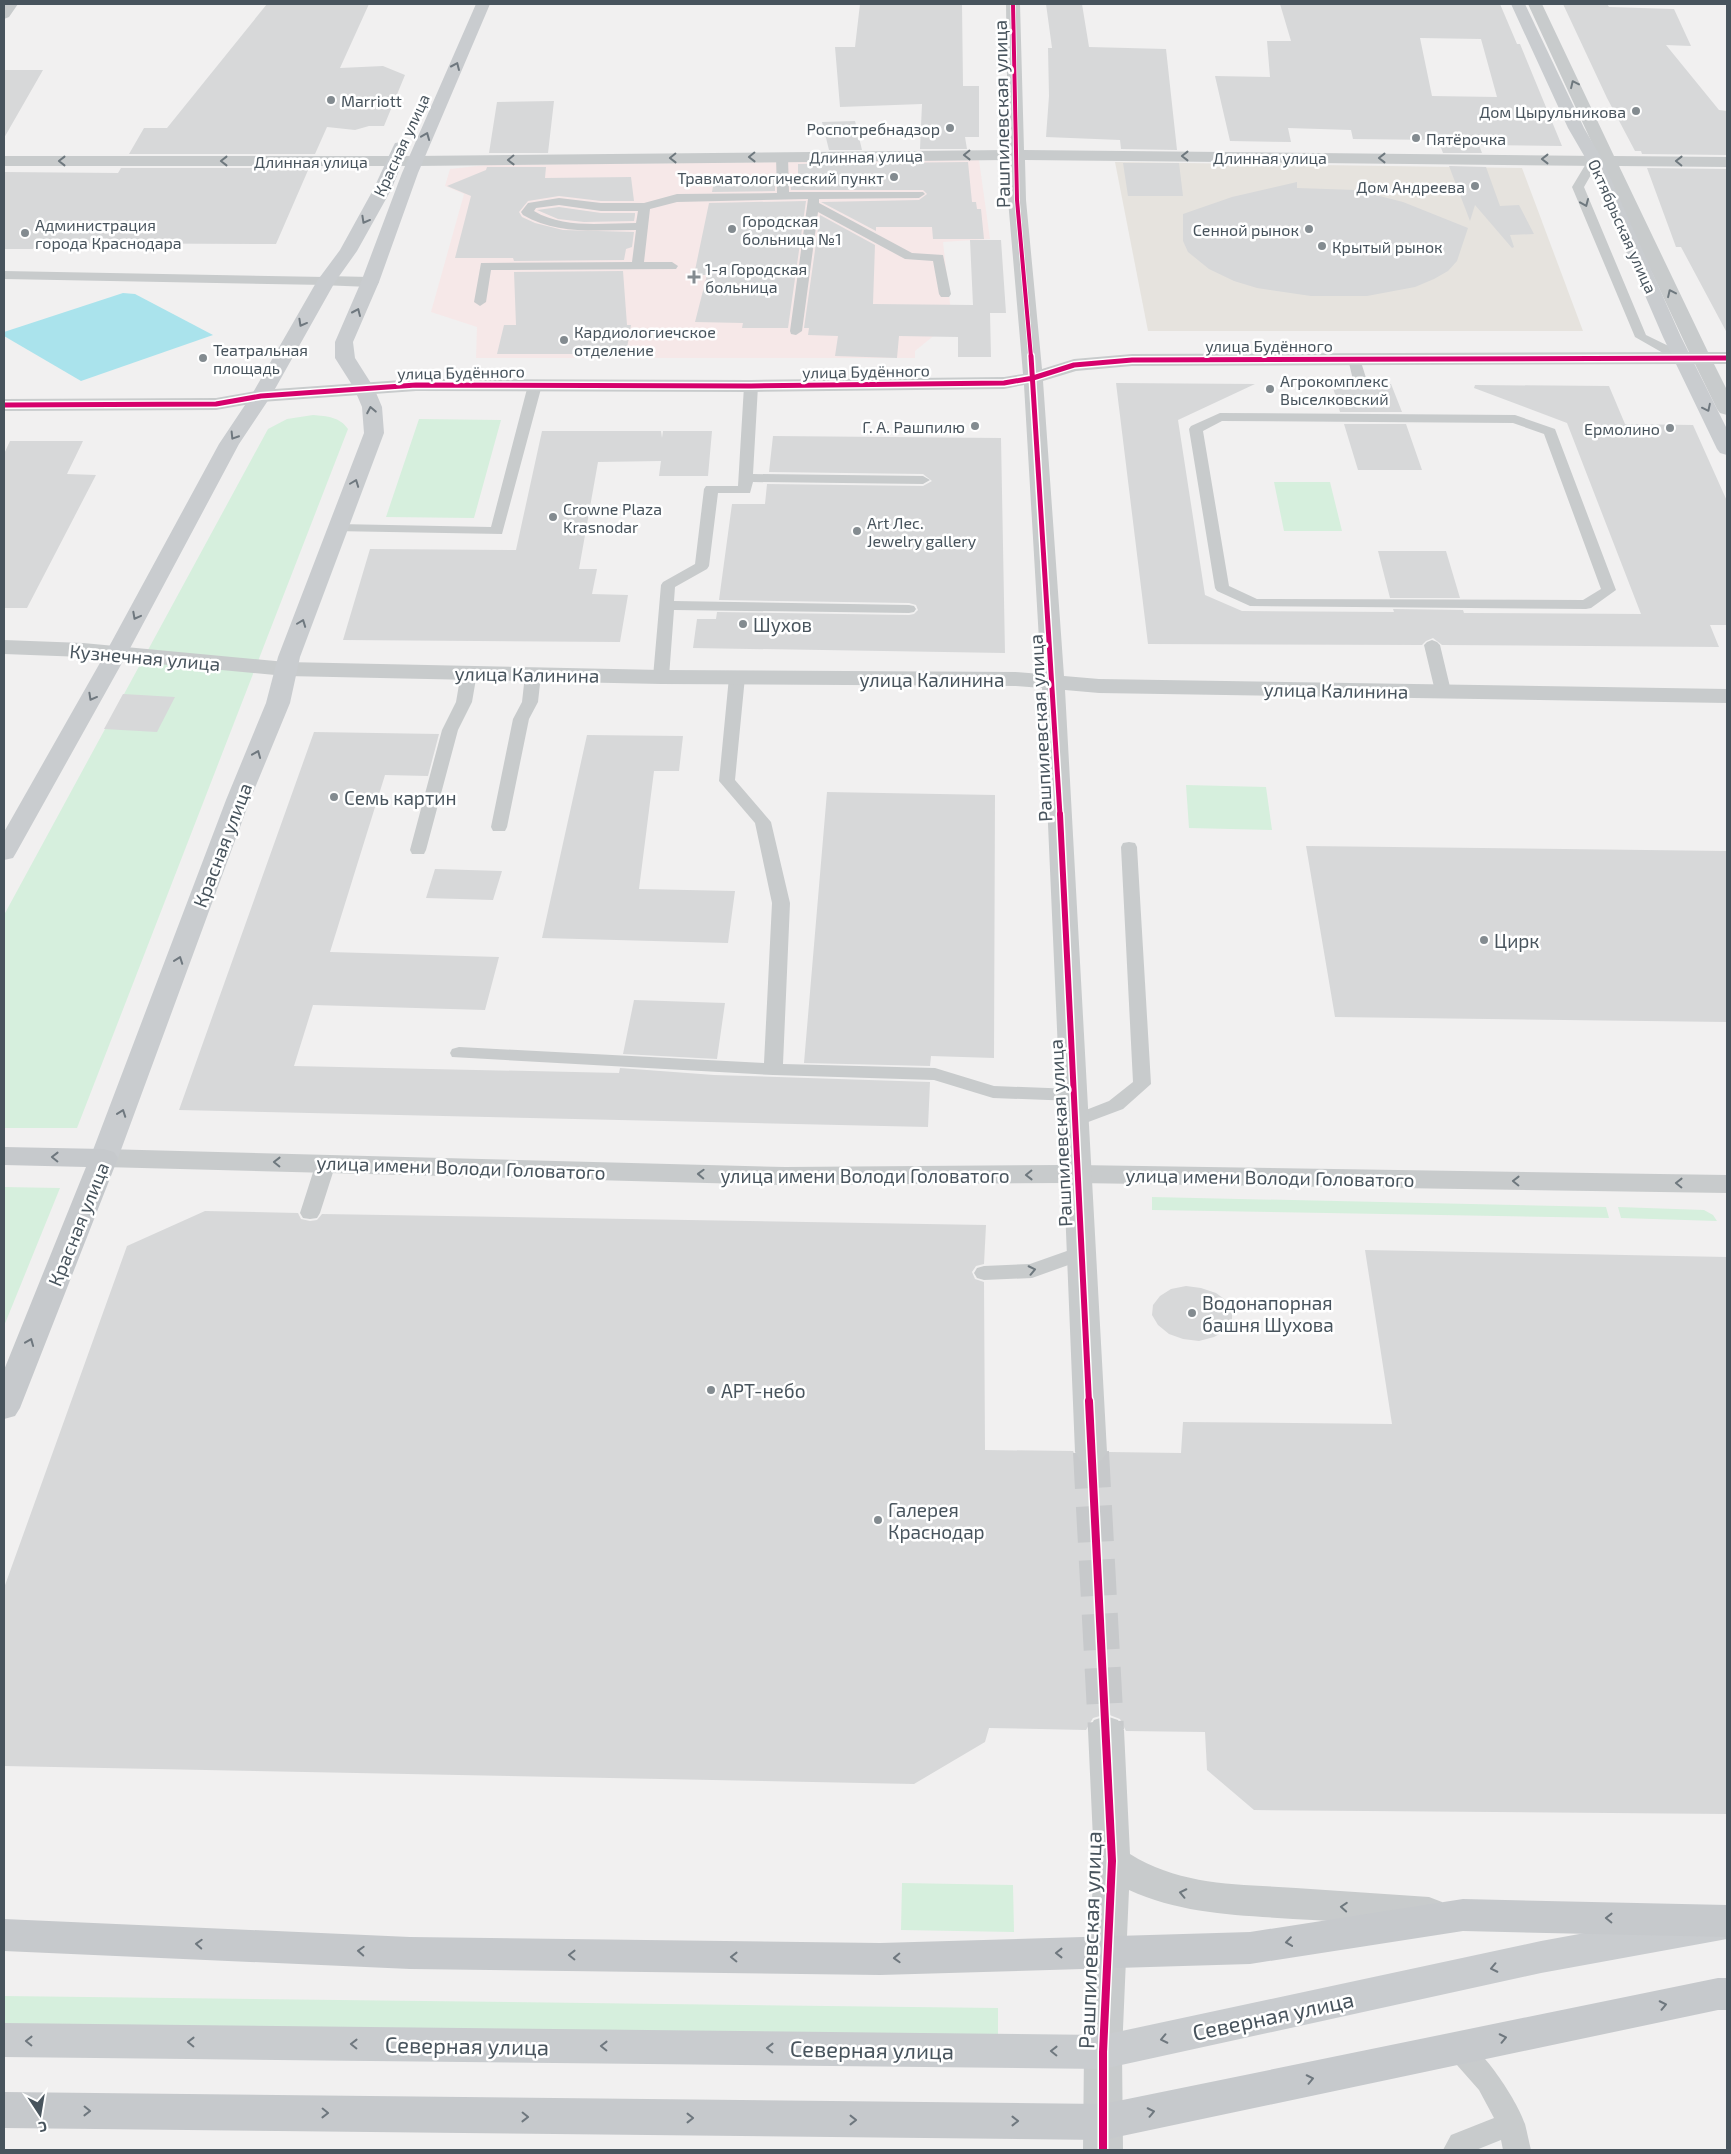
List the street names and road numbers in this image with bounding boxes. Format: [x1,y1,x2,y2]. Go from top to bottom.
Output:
street label: Рашпилевская улица [988,20,1015,208]
street label: Красная улица [369,91,434,200]
street label: Длинная улица [809,146,923,167]
street label: Длинная улица [1213,148,1327,168]
street label: Длинная улица [254,152,368,172]
street label: Октябрьская улица [1584,156,1661,296]
street label: улица Будённого [1205,336,1333,356]
street label: улица Будённого [802,360,930,383]
street label: улица Будённого [397,361,525,384]
street label: Рашпилевская улица [1024,633,1057,823]
street label: Кузнечная улица [69,639,221,676]
street label: улица Калинина [454,661,600,688]
street label: улица Калинина [860,668,1004,692]
street label: улица Калинина [1263,677,1409,704]
street label: Красная улица [188,780,257,911]
street label: Рашпилевская улица [1044,1038,1077,1228]
street label: улица имени Володи Головатого [316,1150,606,1185]
street label: Красная улица [43,1159,114,1290]
street label: улица имени Володи Головатого [1125,1163,1415,1192]
street label: улица имени Володи Головатого [720,1164,1010,1188]
street label: Рашпилевская улица [1072,1831,1107,2049]
street label: Северная улица [1190,1985,1356,2046]
street label: Северная улица [385,2031,549,2060]
street label: Северная улица [790,2035,954,2064]

